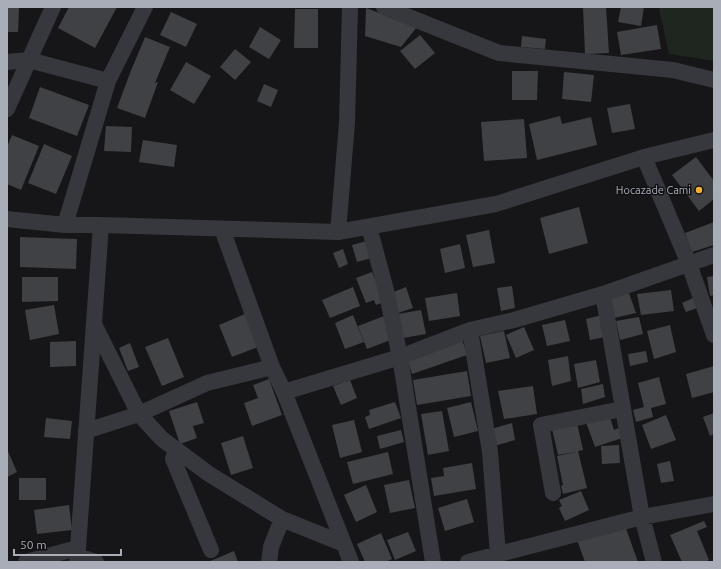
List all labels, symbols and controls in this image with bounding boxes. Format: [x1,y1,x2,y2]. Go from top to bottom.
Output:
place label: Hocazade Cami [616,184,691,196]
marker: Hocazade Cami [694,185,704,195]
scale bar [14,531,121,557]
text: 50 m [20,538,47,551]

